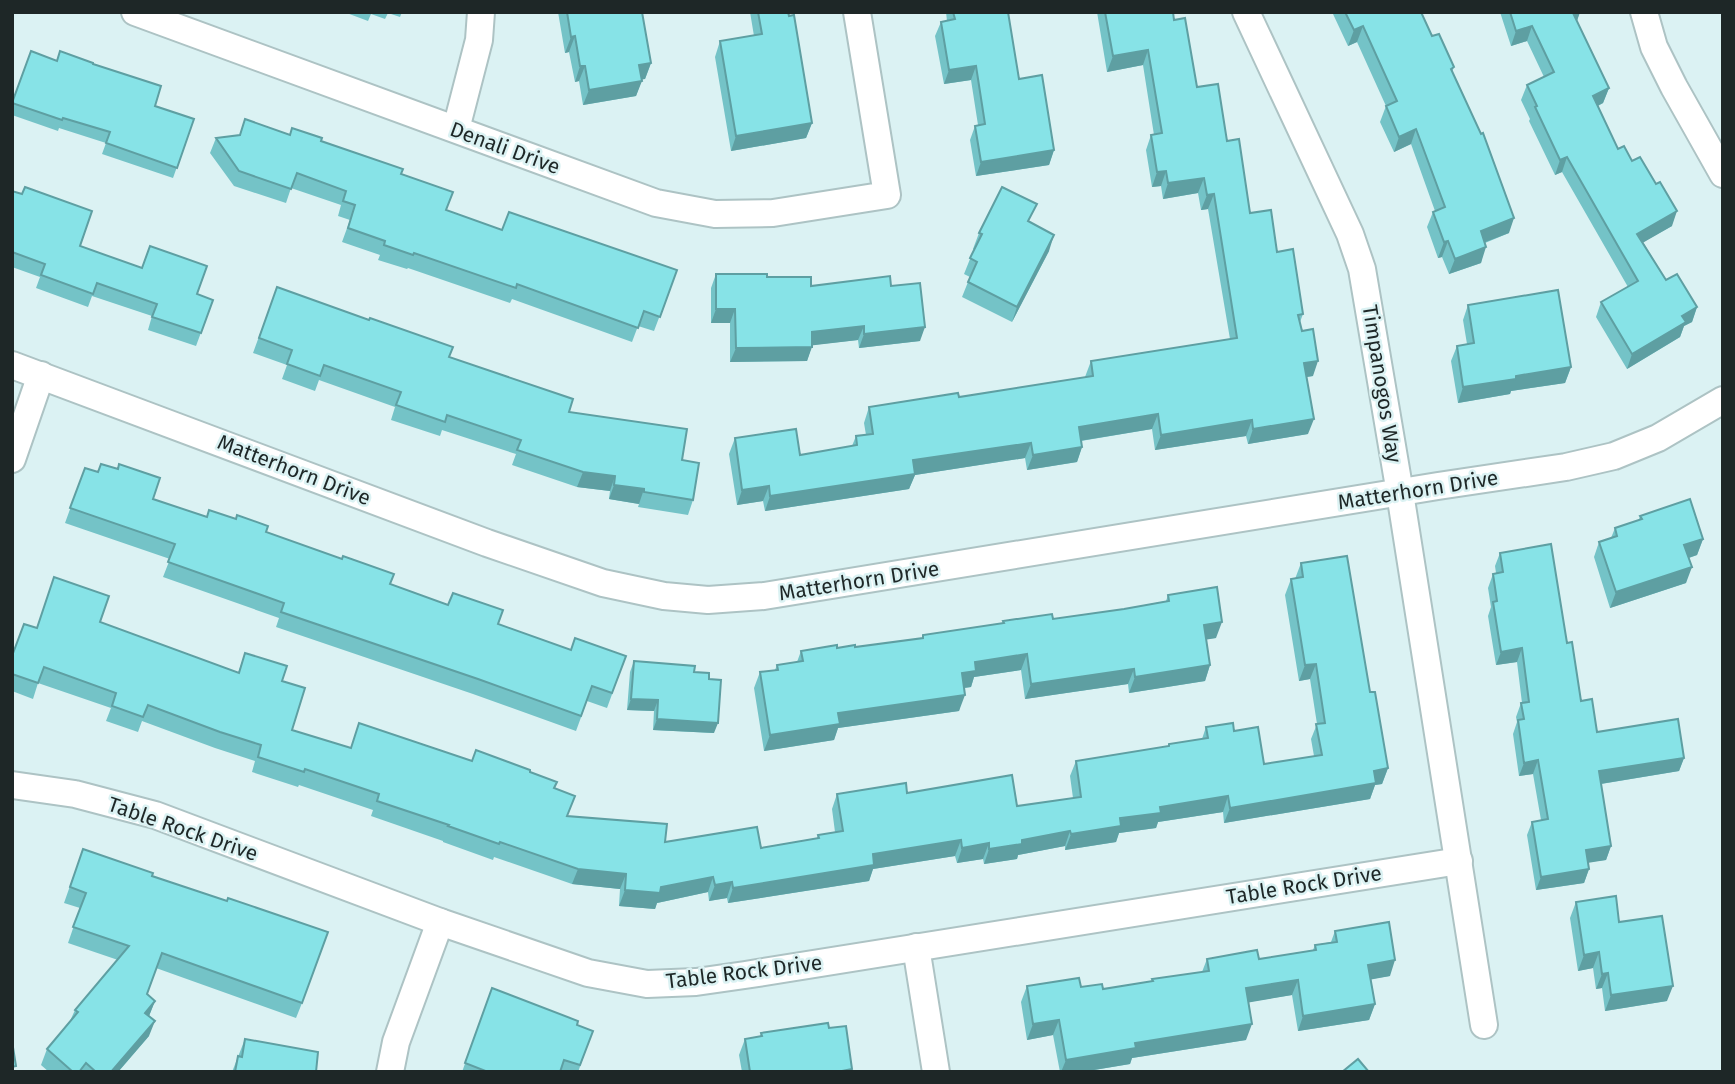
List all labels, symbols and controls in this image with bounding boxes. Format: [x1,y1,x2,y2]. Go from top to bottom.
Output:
street label: Denali Drive [446,116,564,180]
street label: Timpanogos Way [1357,303,1407,465]
street label: Matterhorn Drive [214,429,374,511]
street label: Matterhorn Drive [1336,464,1500,516]
street label: Matterhorn Drive [777,555,941,607]
street label: Table Rock Drive [105,791,261,867]
street label: Table Rock Drive [1224,860,1384,910]
street label: Table Rock Drive [664,950,824,994]

